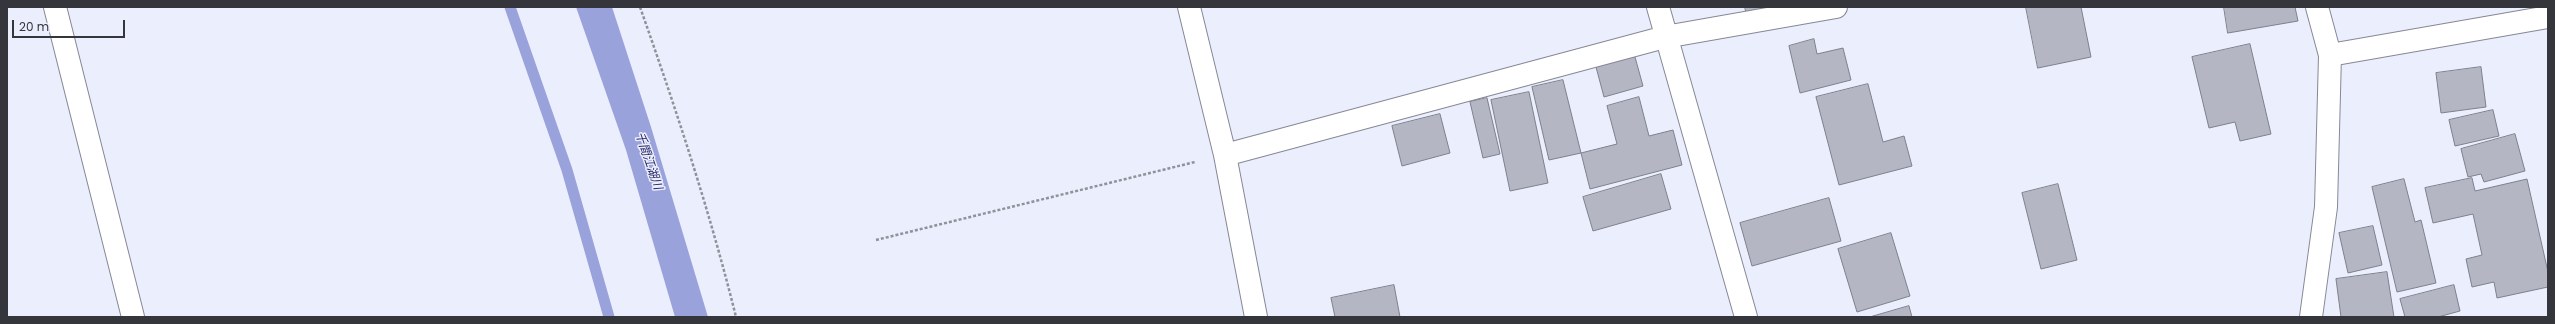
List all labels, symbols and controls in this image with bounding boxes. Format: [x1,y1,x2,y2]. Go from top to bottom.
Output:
scale bar [14,12,127,38]
text: 20 m [19,18,49,35]
water label: 千間江湖川 [631,130,665,192]

